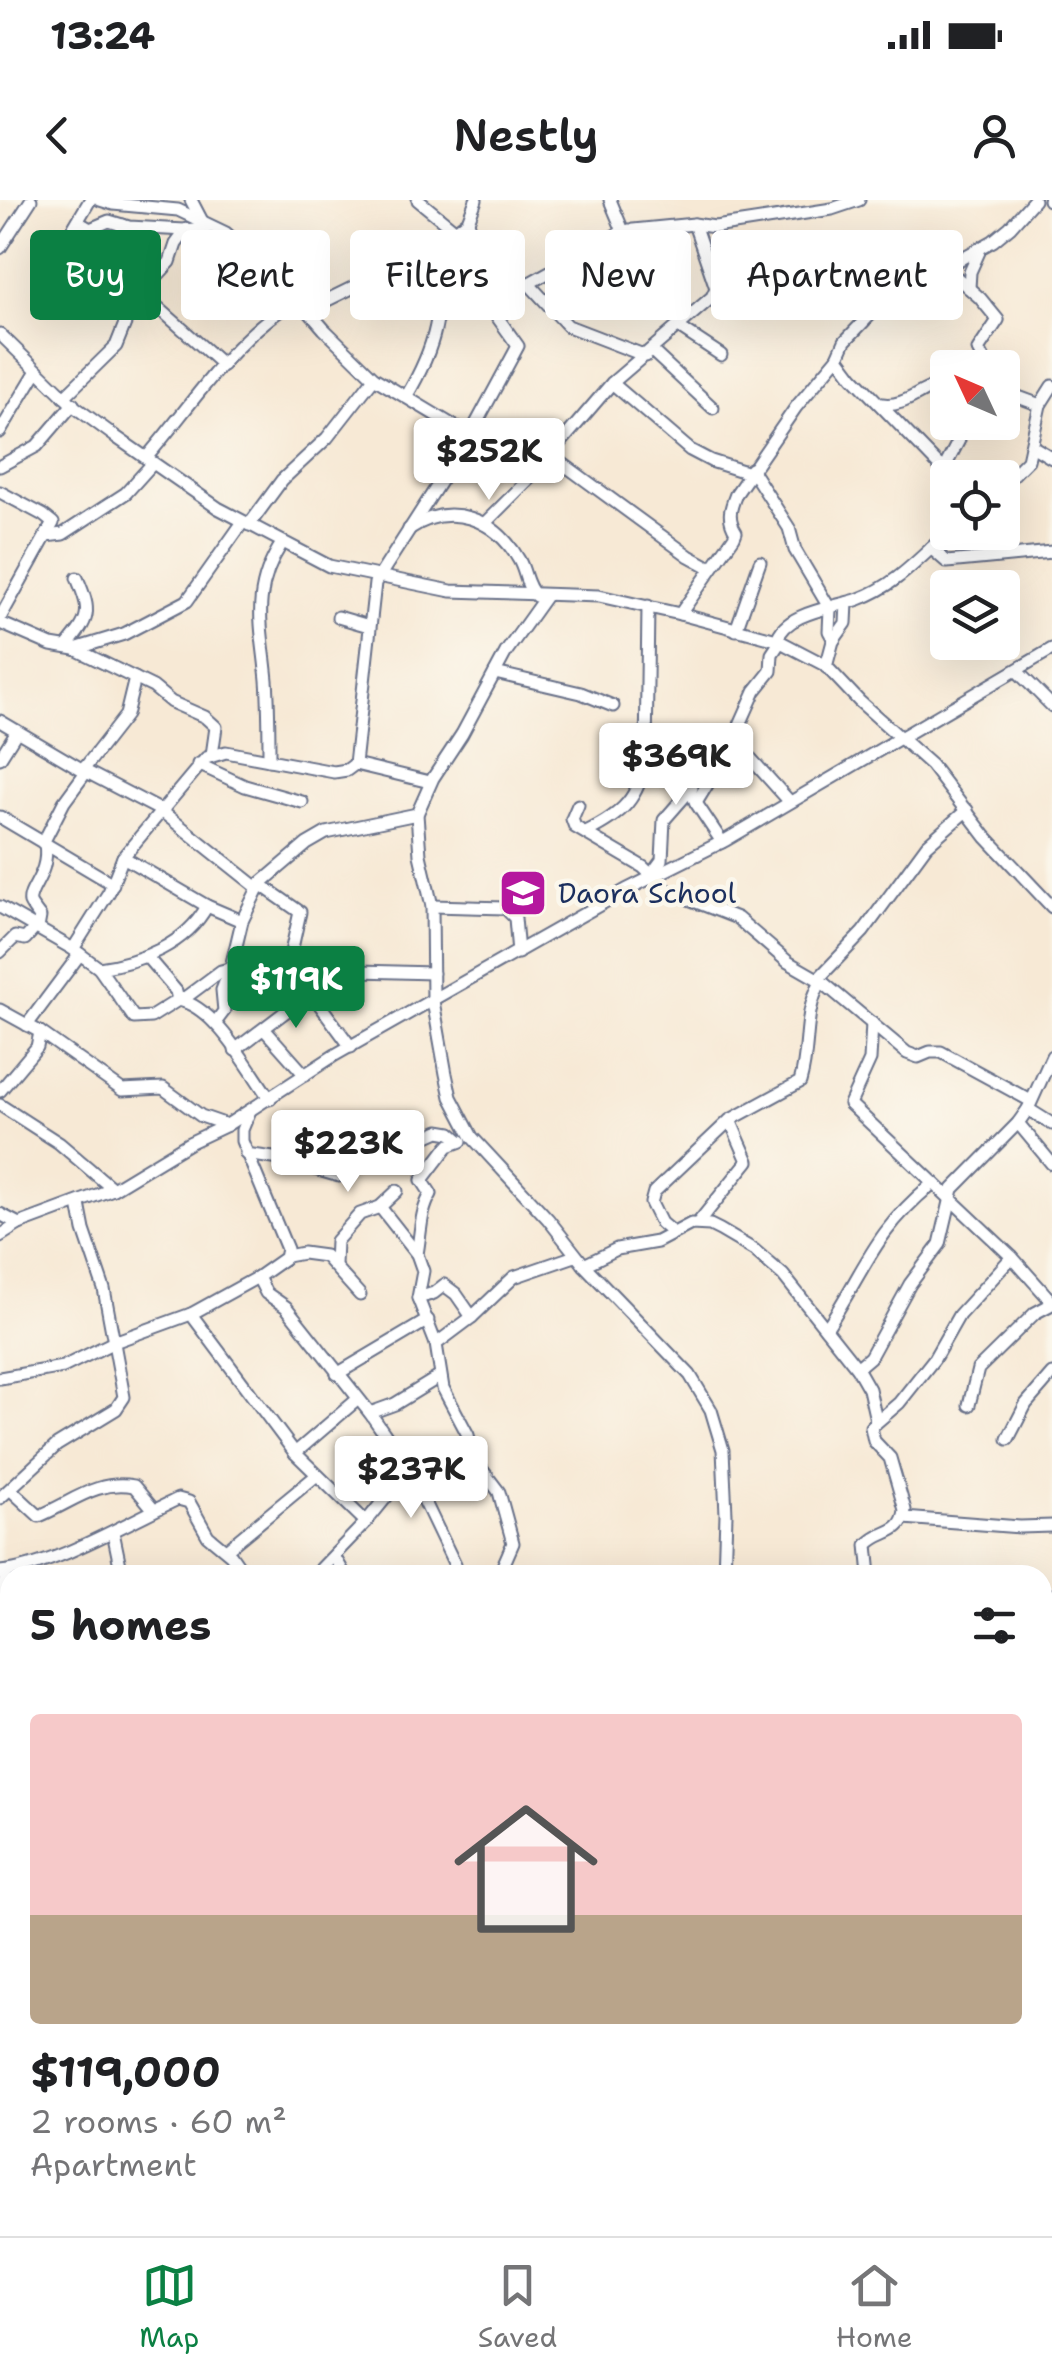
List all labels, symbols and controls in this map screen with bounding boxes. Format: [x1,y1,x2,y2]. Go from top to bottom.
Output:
text: 13:24 [50,10,155,61]
text: Nestly [453,105,599,165]
icon: back [30,108,85,163]
icon: person [967,108,1022,163]
chip: Buy [30,230,161,320]
chip: Rent [181,230,330,320]
chip: Filters [350,230,525,320]
chip: New [545,230,691,320]
chip: Apartment [711,230,963,320]
north arrow [930,350,1020,440]
map controls [930,350,1020,660]
pin: $252K [419,418,559,503]
text: $252K [436,429,542,472]
button: locate [930,460,1020,550]
button: layers [930,570,1020,660]
pin: $369K [606,723,746,808]
text: $369K [621,734,731,777]
school or university icon: Daora School [497,867,549,919]
place label: Daora School [558,874,737,912]
pin: $119K [226,946,366,1031]
text: $119K [250,957,342,1000]
pin: $223K [278,1110,418,1195]
text: $223K [293,1121,403,1164]
pin: $237K [341,1436,481,1521]
text: $237K [357,1447,465,1490]
text: 5 homes [30,1597,211,1653]
icon: filters [967,1598,1022,1653]
icon: home [436,1779,616,1959]
text: $119,000 [30,2044,221,2100]
text: 2 rooms · 60 m² [30,2100,287,2143]
text: Apartment [30,2143,197,2186]
tab: Map [139,2258,199,2356]
tab: Saved [478,2258,557,2356]
tab: Home [836,2258,913,2356]

